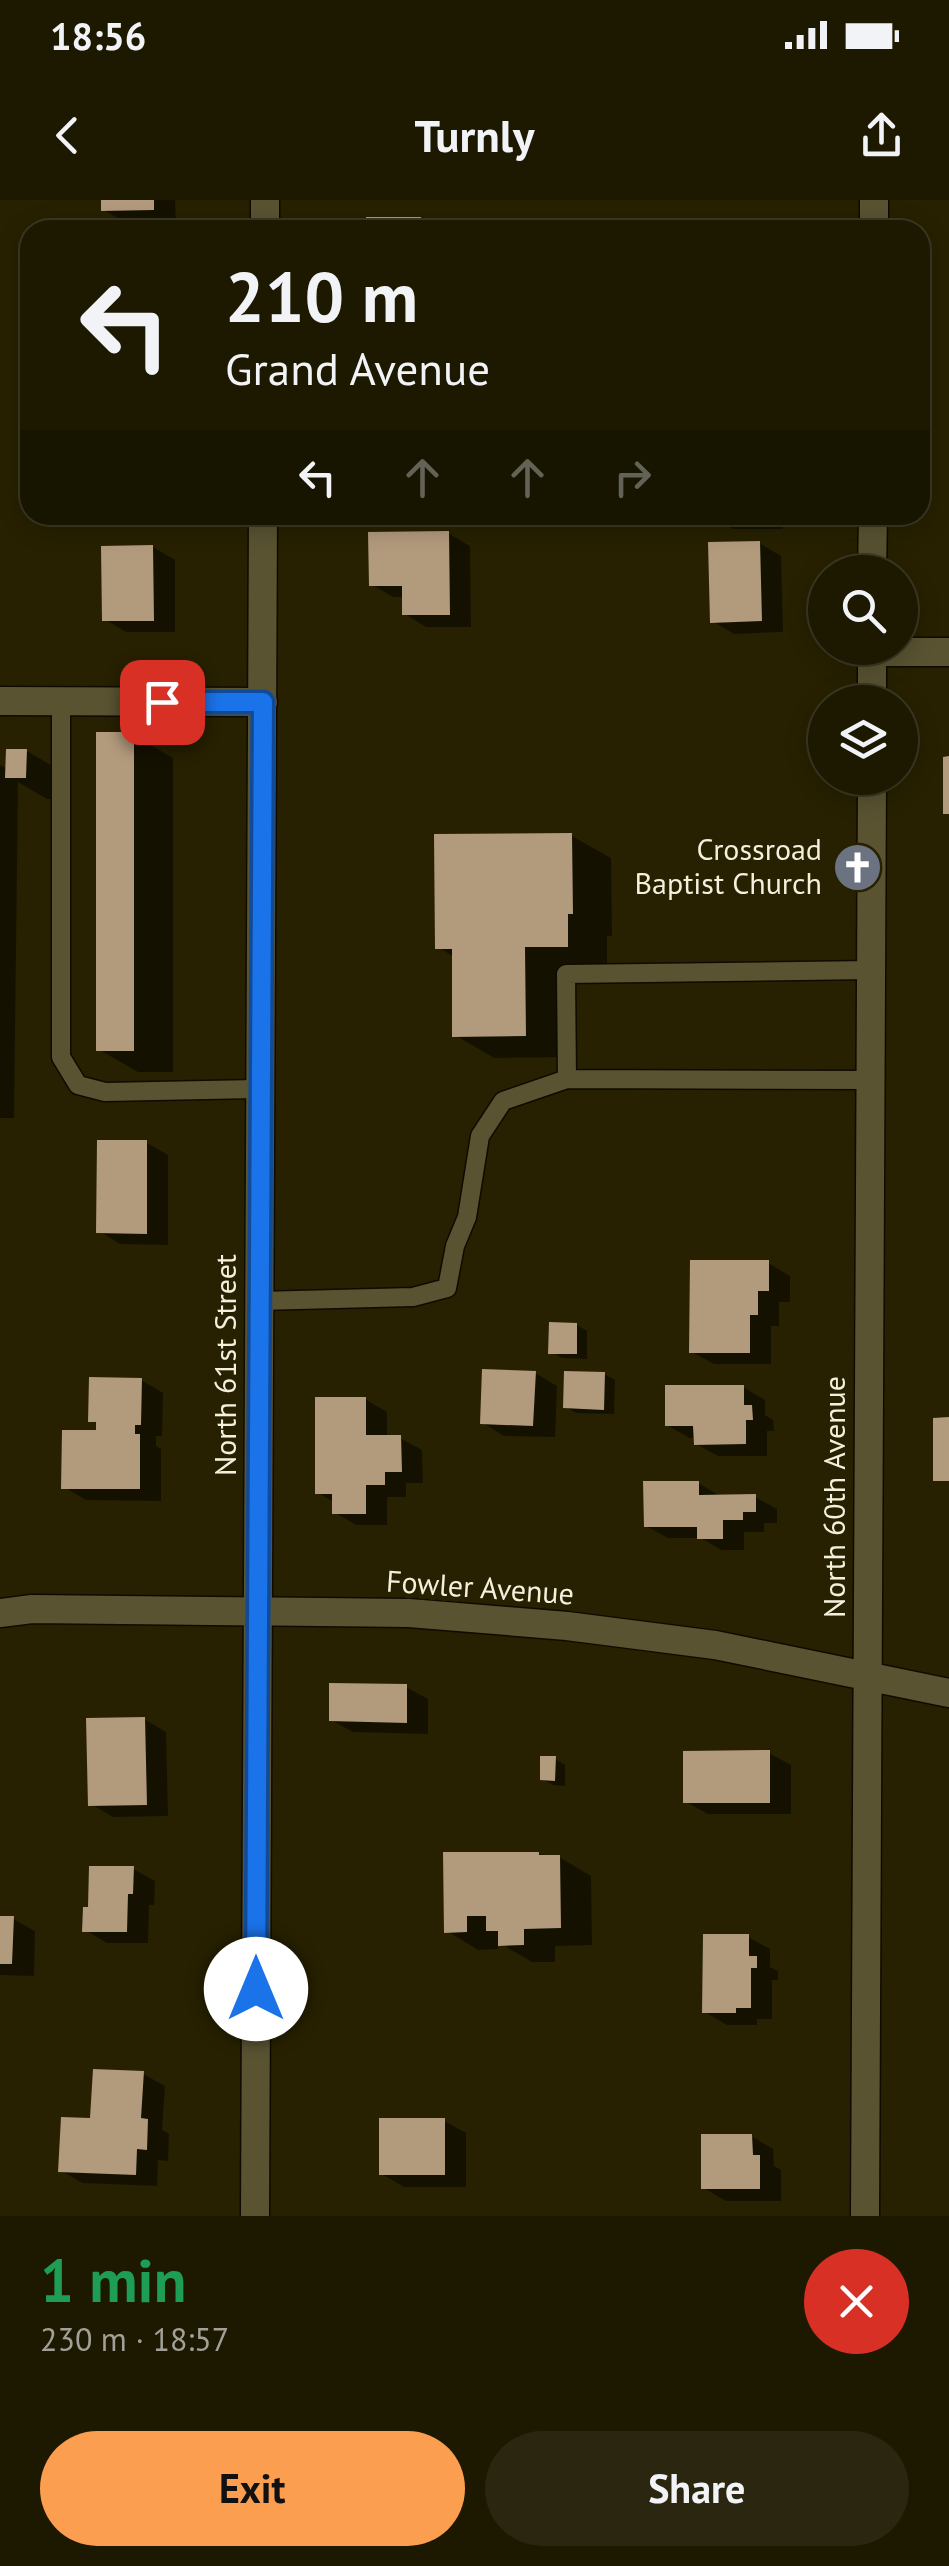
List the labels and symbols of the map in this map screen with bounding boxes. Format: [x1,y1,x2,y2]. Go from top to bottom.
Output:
pin [120,660,205,745]
place label: Crossroad Baptist Church [635,829,822,902]
church icon: Crossroad Baptist Church [831,841,883,893]
street label: North 61st Street [205,1254,244,1476]
street label: North 60th Avenue [814,1376,853,1618]
street label: Fowler Avenue [385,1560,575,1613]
position arrow [204,1937,308,2041]

